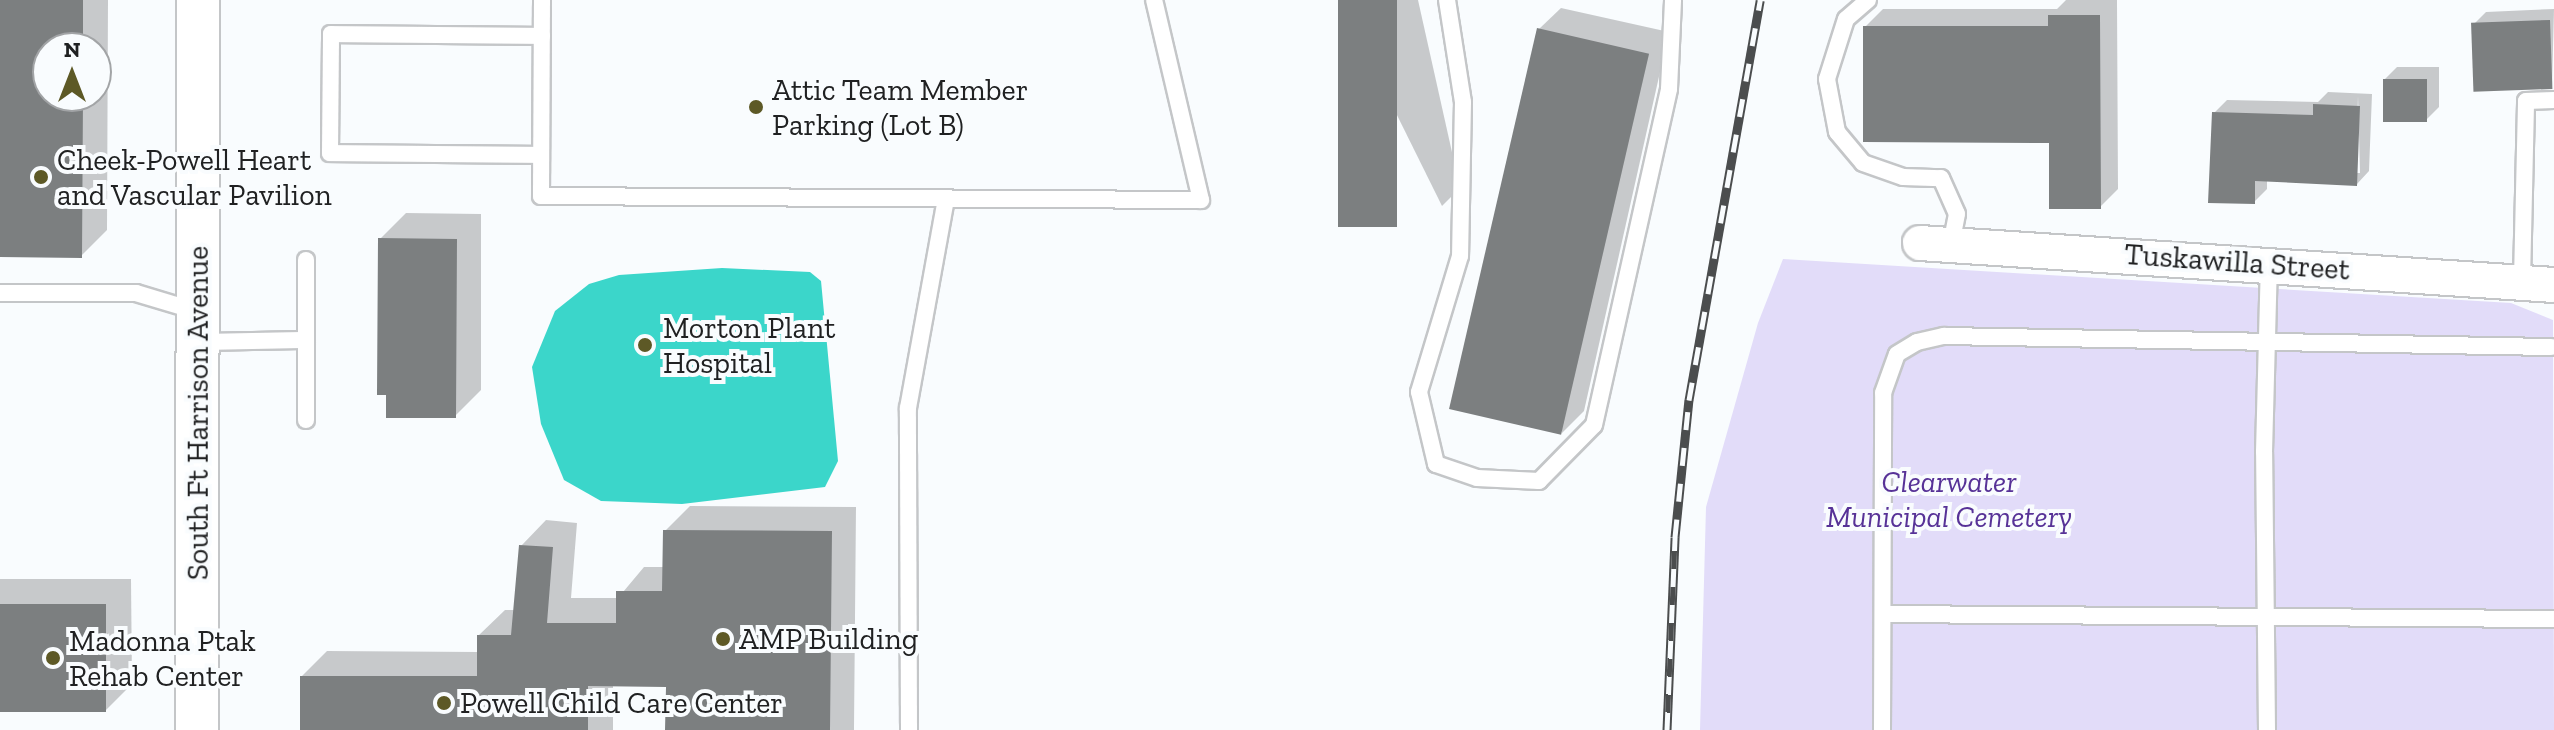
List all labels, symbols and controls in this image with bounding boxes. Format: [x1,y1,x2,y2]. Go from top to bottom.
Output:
north arrow [32,32,112,112]
text: N [64,36,80,63]
place label: Attic Team Member Parking (Lot B) [772,72,1029,142]
marker: Attic Team Member Parking (Lot B) [747,98,765,116]
place label: Cheek-Powell Heart and Vascular Pavilion [57,142,333,212]
marker: Cheek-Powell Heart and Vascular Pavilion [32,168,50,186]
street label: Tuskawilla Street [2123,236,2351,288]
street label: South Ft Harrison Avenue [180,245,216,581]
place label: Morton Plant Hospital [663,310,835,380]
marker: Morton Plant Hospital [634,334,656,356]
park label: Clearwater Municipal Cemetery [1826,464,2072,534]
place label: AMP Building [739,621,919,657]
place label: Madonna Ptak Rehab Center [69,623,256,694]
marker: AMP Building [714,630,732,648]
marker: Madonna Ptak Rehab Center [44,649,62,667]
place label: Powell Child Care Center [460,685,783,721]
marker: Powell Child Care Center [435,694,453,712]

